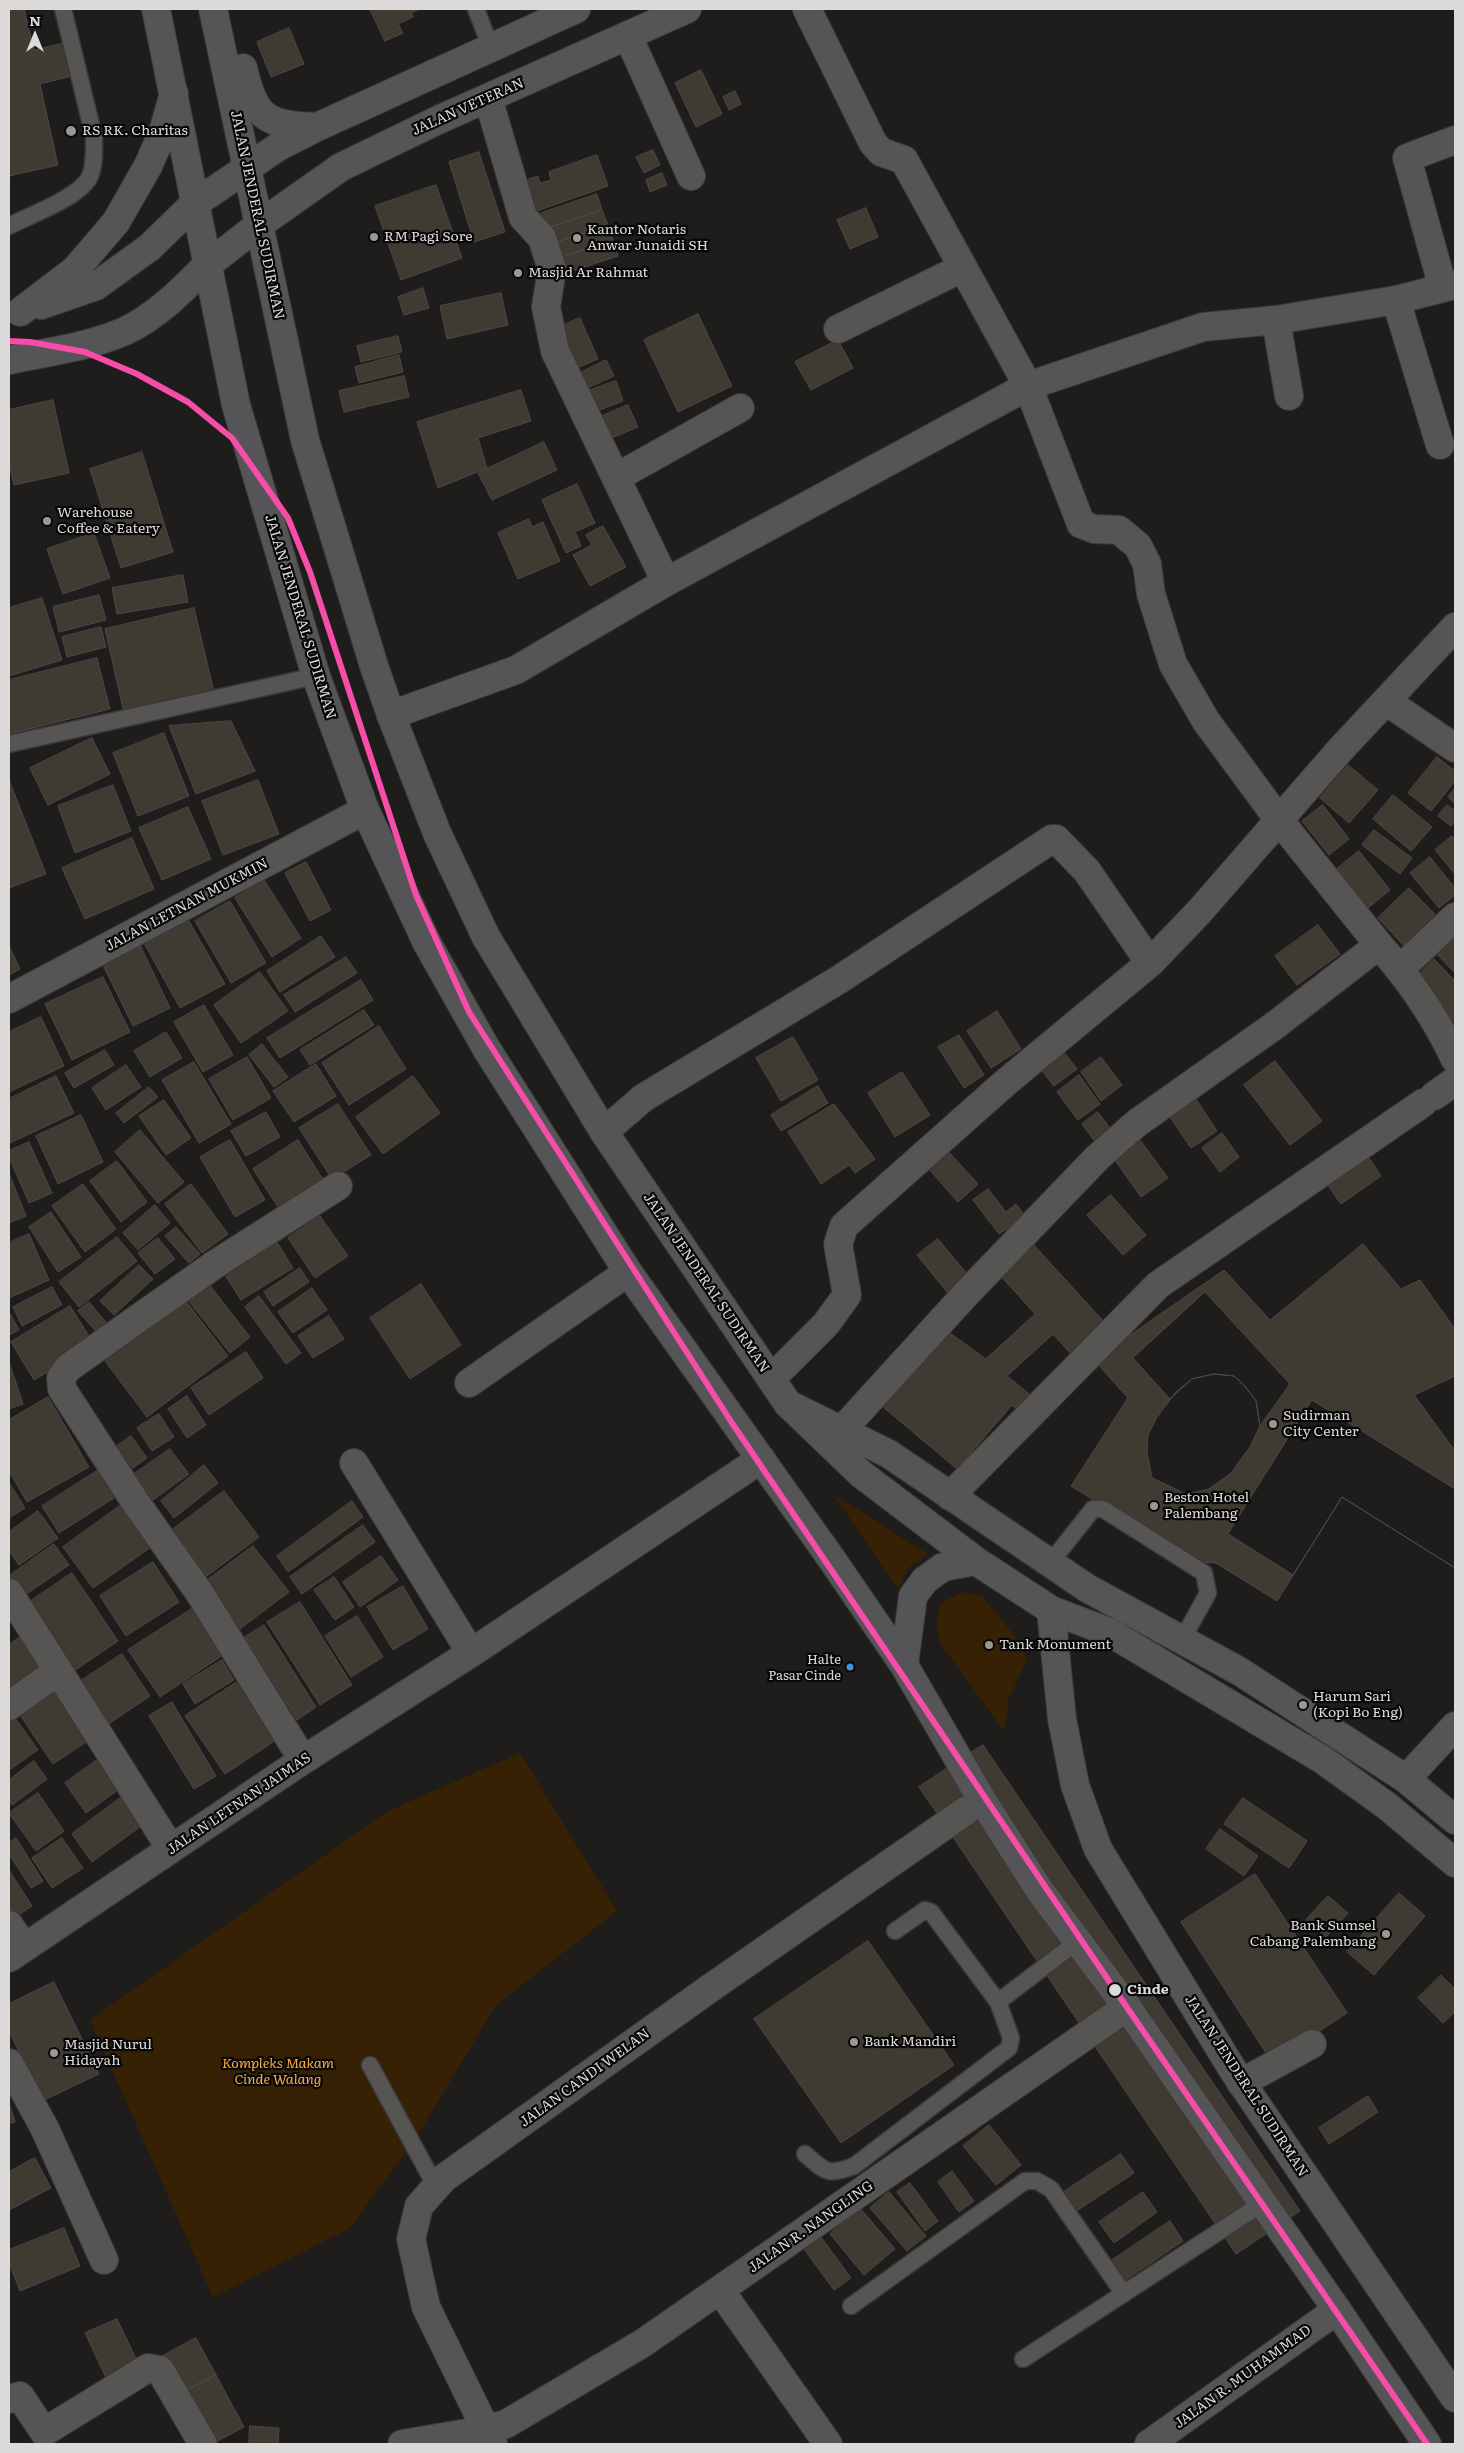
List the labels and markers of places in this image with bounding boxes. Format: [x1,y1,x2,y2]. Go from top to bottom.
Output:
place label: RS RK. Charitas [82,123,188,139]
marker: RS RK. Charitas [64,124,78,138]
place label: Kantor Notaris Anwar Junaidi SH [587,222,708,254]
place label: RM Pagi Sore [384,229,472,245]
marker: RM Pagi Sore [368,231,380,243]
marker: Kantor Notaris Anwar Junaidi SH [571,232,583,244]
place label: Masjid Ar Rahmat [528,265,648,281]
marker: Masjid Ar Rahmat [512,267,524,279]
place label: Warehouse Coffee & Eatery [57,505,160,538]
marker: Warehouse Coffee & Eatery [41,515,53,527]
place label: Sudirman City Center [1283,1408,1359,1440]
marker: Sudirman City Center [1267,1418,1279,1430]
place label: Beston Hotel Palembang [1164,1490,1249,1522]
marker: Beston Hotel Palembang [1148,1500,1160,1512]
place label: Tank Monument [999,1637,1111,1653]
marker: Tank Monument [983,1639,995,1651]
place label: Halte Pasar Cinde [768,1652,841,1683]
marker: Halte Pasar Cinde [845,1662,855,1672]
place label: Harum Sari (Kopi Bo Eng) [1313,1689,1403,1721]
marker: Harum Sari (Kopi Bo Eng) [1297,1699,1309,1711]
place label: Bank Sumsel Cabang Palembang [1250,1918,1376,1950]
marker: Bank Sumsel Cabang Palembang [1380,1928,1392,1940]
marker: Cinde [1107,1982,1123,1998]
place label: Cinde [1127,1982,1169,1998]
place label: Bank Mandiri [864,2034,956,2050]
marker: Bank Mandiri [848,2036,860,2048]
place label: Masjid Nurul Hidayah [64,2037,152,2070]
marker: Masjid Nurul Hidayah [48,2047,60,2059]

